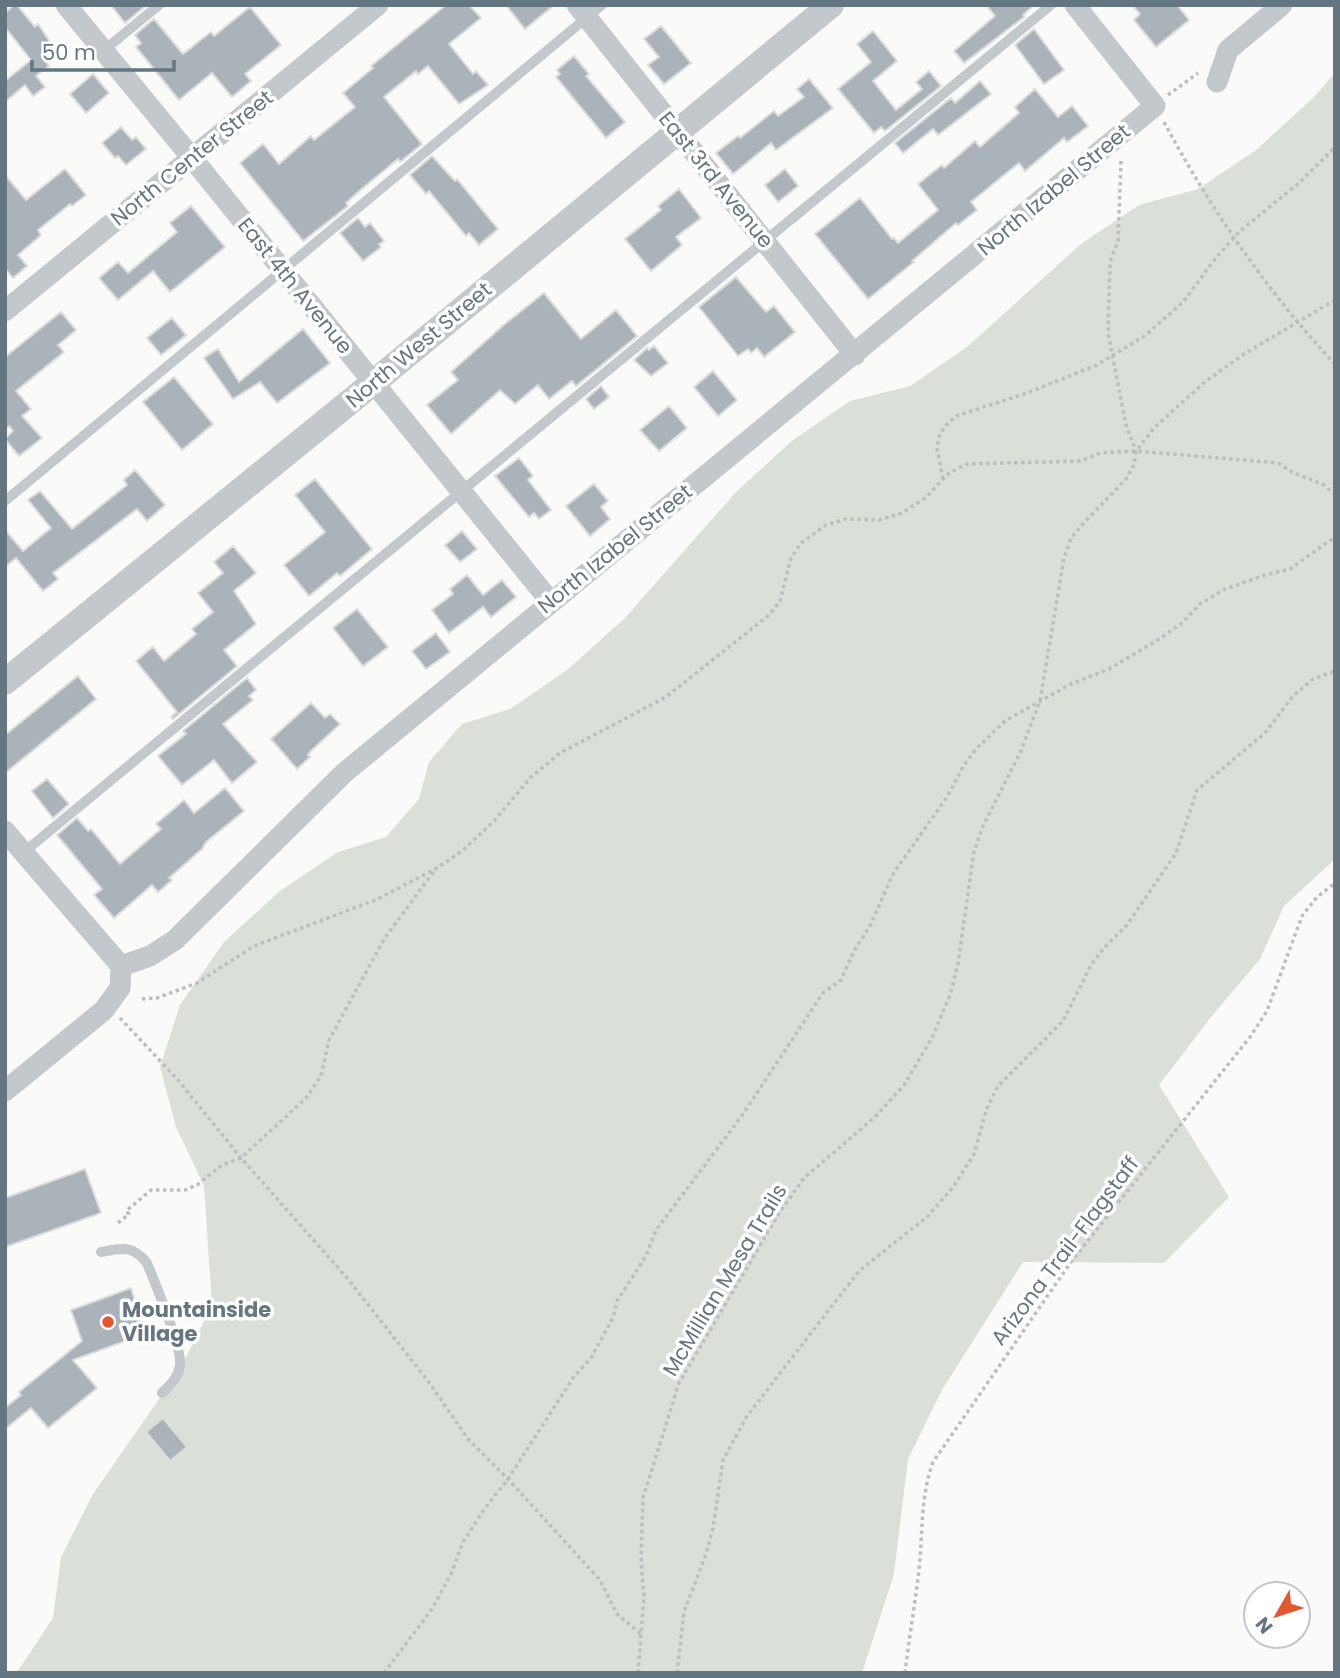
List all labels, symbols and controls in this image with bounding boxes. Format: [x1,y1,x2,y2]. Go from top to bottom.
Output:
scale bar [32,28,173,72]
text: 50 m [42,38,96,67]
street label: North Center Street [104,83,279,232]
street label: East 3rd Avenue [652,105,781,254]
street label: North Izabel Street [971,117,1136,262]
street label: East 4th Avenue [231,211,360,360]
street label: North West Street [340,275,498,414]
street label: North Izabel Street [531,477,698,620]
street label: Arizona Trail-Flagstaff [984,1150,1145,1351]
street label: McMillian Mesa Trails [656,1178,793,1381]
place label: Mountainside Village [122,1295,271,1348]
marker: Mountainside Village [100,1314,116,1330]
north arrow [1242,1580,1312,1650]
text: N [1249,1611,1279,1639]

